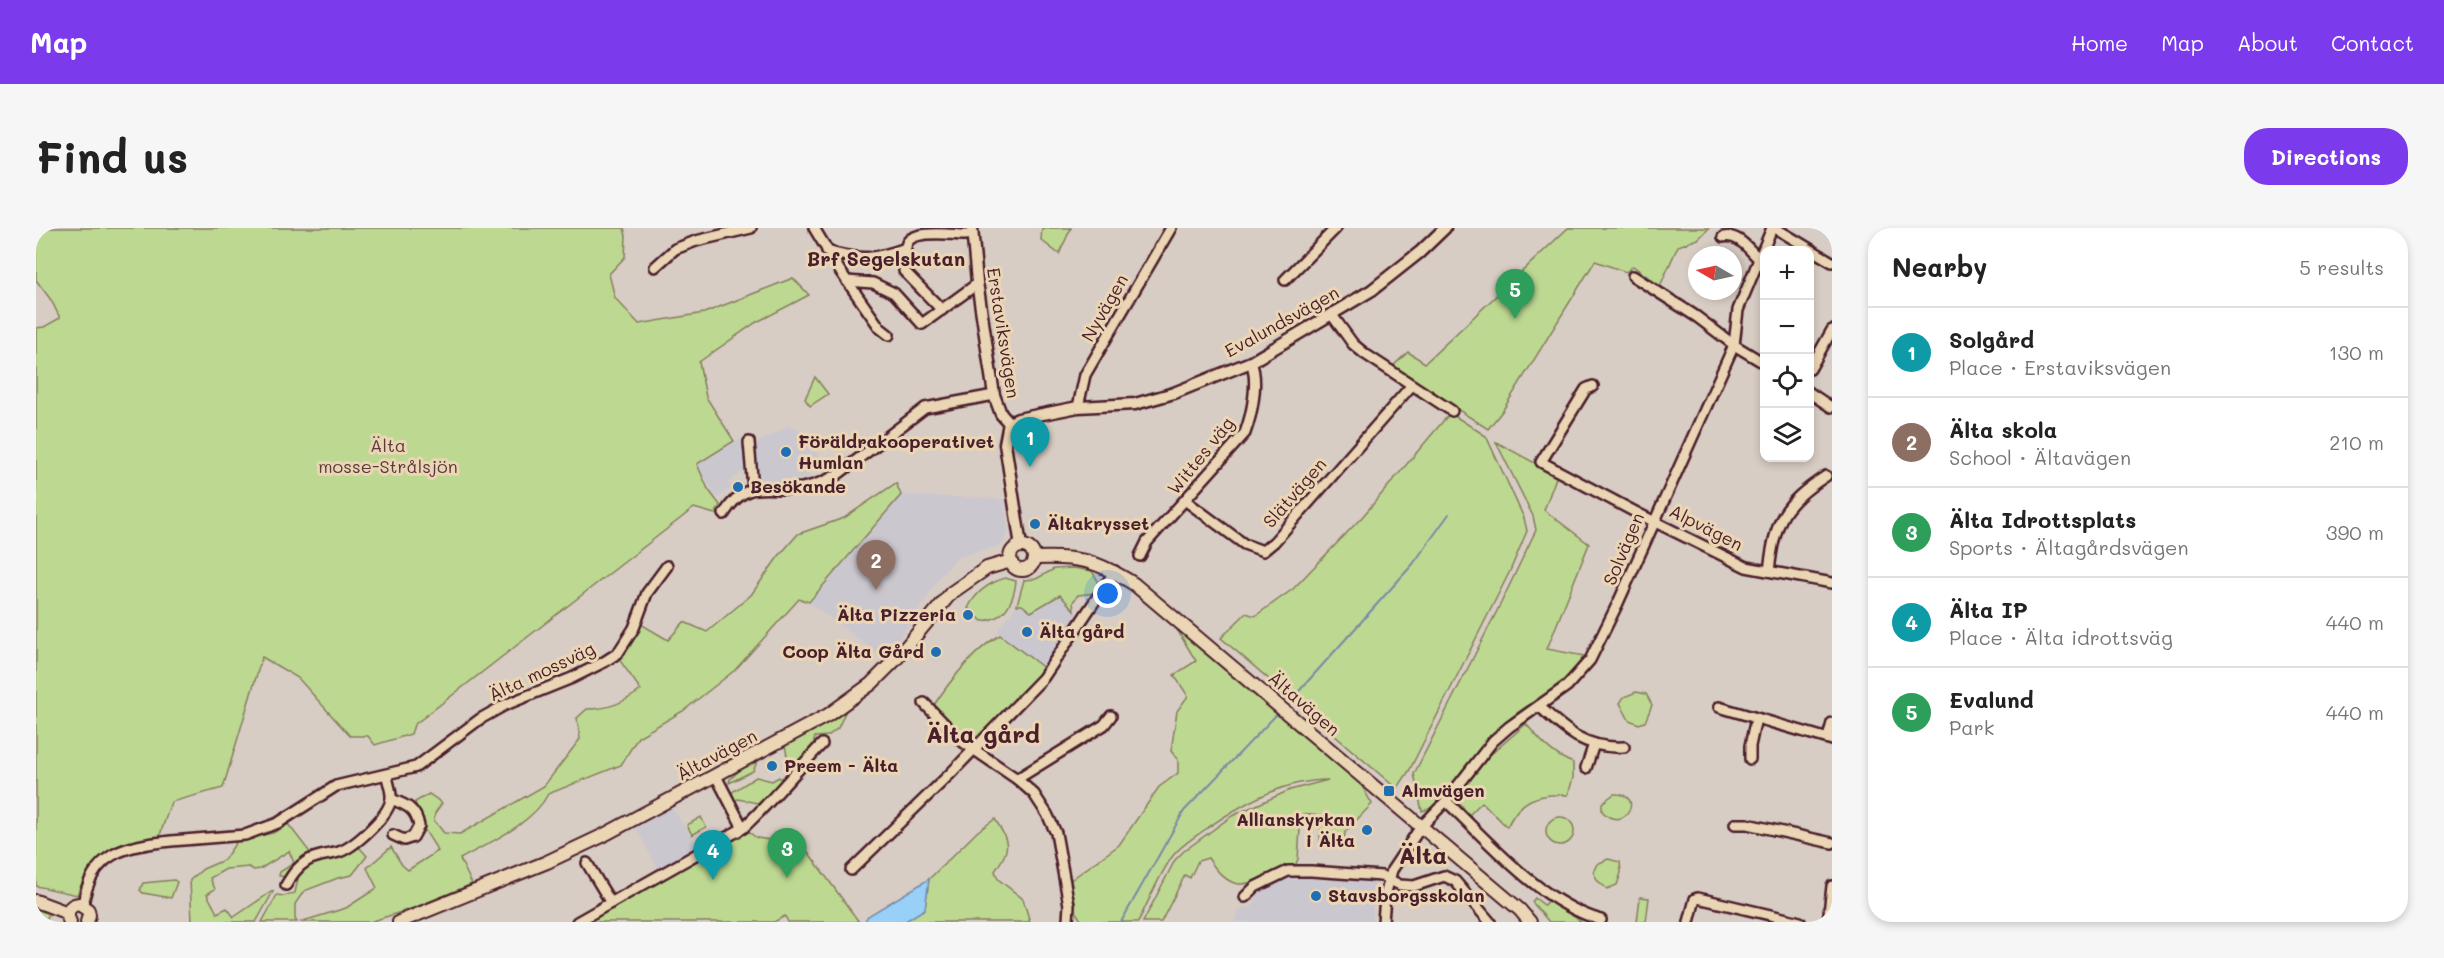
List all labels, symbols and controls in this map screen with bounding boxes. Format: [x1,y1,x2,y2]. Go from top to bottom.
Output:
text: Map [30,24,87,60]
text: Home [2071,29,2128,56]
text: Map [2161,29,2204,56]
text: About [2237,29,2298,56]
text: Contact [2331,29,2414,56]
button: Directions [2244,128,2408,185]
text: Find us [36,129,188,184]
district label: Brf Segelskutan [807,245,965,271]
north arrow [1688,246,1742,300]
map controls [1760,246,1814,462]
button: + [1760,246,1814,300]
text: Nearby [1892,250,1987,284]
text: 5 results [2299,254,2384,280]
street label: Erstaviksvägen [982,266,1026,400]
street label: Nyvägen [1075,269,1133,346]
pin: 5 [1496,270,1534,319]
street label: Evalundsvägen [1220,280,1343,362]
button: − [1760,300,1814,354]
text: Solgård [1949,325,2034,354]
text: 1 [1907,339,1916,365]
text: 130 m [2329,339,2384,365]
button: locate [1760,354,1814,408]
text: Place · Erstaviksvägen [1949,354,2171,380]
button: layers [1760,408,1814,462]
street label: Wittes väg [1162,412,1239,499]
text: Älta skola [1949,415,2057,444]
pin: 1 [1010,418,1050,467]
place label: Föräldrakooperativet Humlan [798,429,994,474]
text: 2 [1906,429,1917,455]
text: 210 m [2329,429,2384,455]
park label: Älta mosse-Strålsjön [318,433,458,478]
text: School · Ältavägen [1949,444,2131,470]
marker: Föräldrakooperativet Humlan [779,445,793,459]
street label: Slätvägen [1257,452,1331,532]
place label: Besökande [750,474,846,498]
marker: Besökande [731,480,745,494]
street label: Alpvägen [1666,498,1747,556]
text: Älta Idrottsplats [1949,505,2136,534]
street label: Solvägen [1597,509,1649,589]
place label: Ältakrysset [1047,511,1149,535]
marker: Ältakrysset [1028,517,1042,531]
text: 3 [1906,519,1918,545]
text: 390 m [2326,519,2384,545]
text: Sports · Ältagårdsvägen [1949,534,2188,560]
pin: 2 [856,540,896,590]
your location [1093,579,1122,608]
text: Älta IP [1949,595,2028,624]
place label: Älta Pizzeria [837,602,956,626]
marker: Älta Pizzeria [961,608,975,622]
text: 4 [1905,609,1918,635]
text: 440 m [2326,609,2384,635]
place label: Älta gård [1039,619,1124,643]
text: Place · Älta idrottsväg [1949,624,2173,650]
marker: Älta gård [1020,625,1034,639]
street label: Älta mossväg [484,636,599,706]
place label: Coop Älta Gård [782,639,924,663]
marker: Coop Älta Gård [929,645,943,659]
street label: Ältavägen [1264,665,1346,741]
text: Evalund [1949,685,2034,714]
text: 5 [1906,699,1917,725]
text: 440 m [2326,699,2384,725]
text: Park [1949,714,1994,740]
district label: Älta gård [926,718,1040,749]
street label: Ältavägen [672,723,761,785]
place label: Preem - Älta [784,753,898,777]
marker: Preem - Älta [765,759,779,773]
place label: Almvägen [1401,778,1485,802]
marker: Almvägen [1382,784,1396,798]
place label: Allianskyrkan i Älta [1236,807,1355,852]
marker: Allianskyrkan i Älta [1360,823,1374,837]
pin: 3 [768,828,807,878]
pin: 4 [694,830,732,880]
district label: Älta [1399,839,1447,870]
place label: Stavsborgsskolan [1328,883,1485,907]
marker: Stavsborgsskolan [1309,889,1323,903]

